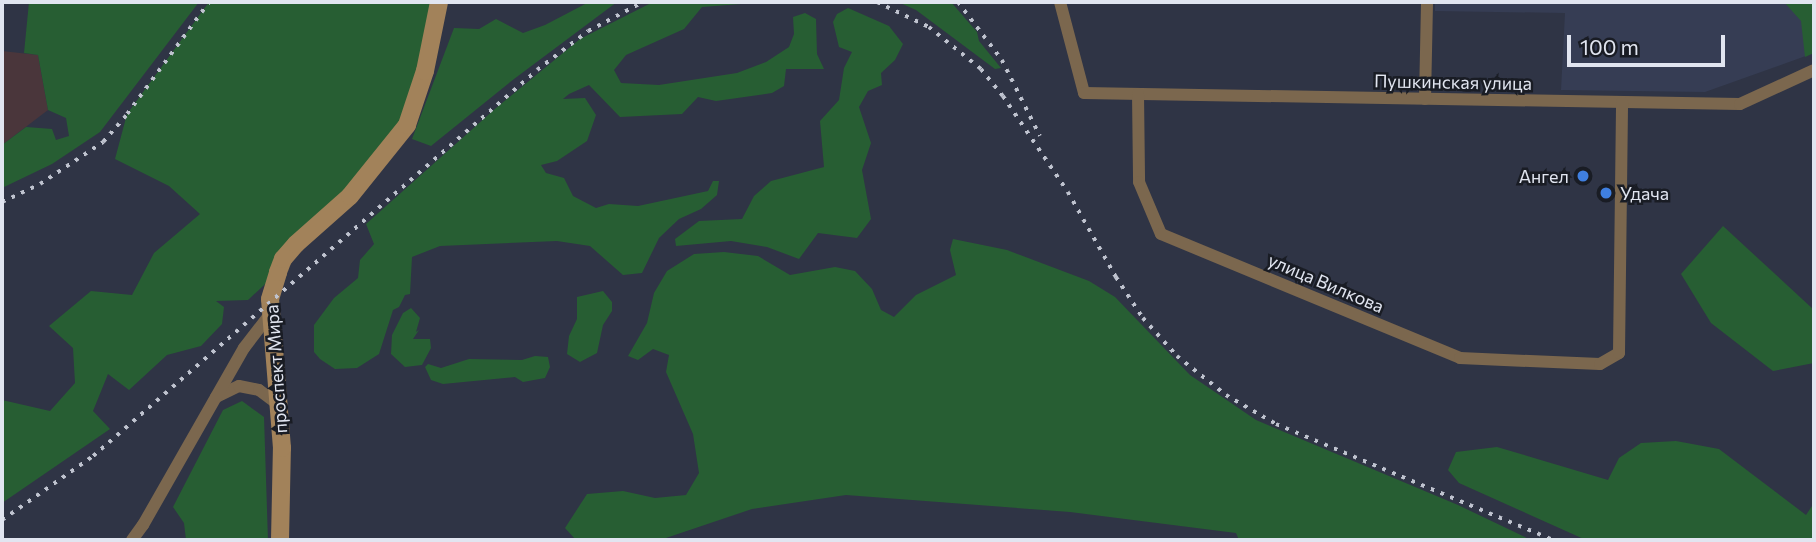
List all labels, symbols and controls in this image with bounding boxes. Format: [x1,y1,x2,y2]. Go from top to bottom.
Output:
scale bar [1571,21,1728,65]
text: 100 m [1580,34,1639,59]
street label: Пушкинская улица [1374,70,1532,94]
place label: Ангел [1519,165,1569,187]
marker: Ангел [1575,168,1591,184]
place label: Удача [1620,182,1669,204]
marker: Удача [1598,185,1614,201]
street label: улица Вилкова [1265,249,1387,317]
street label: проспект Мира [261,304,291,434]

